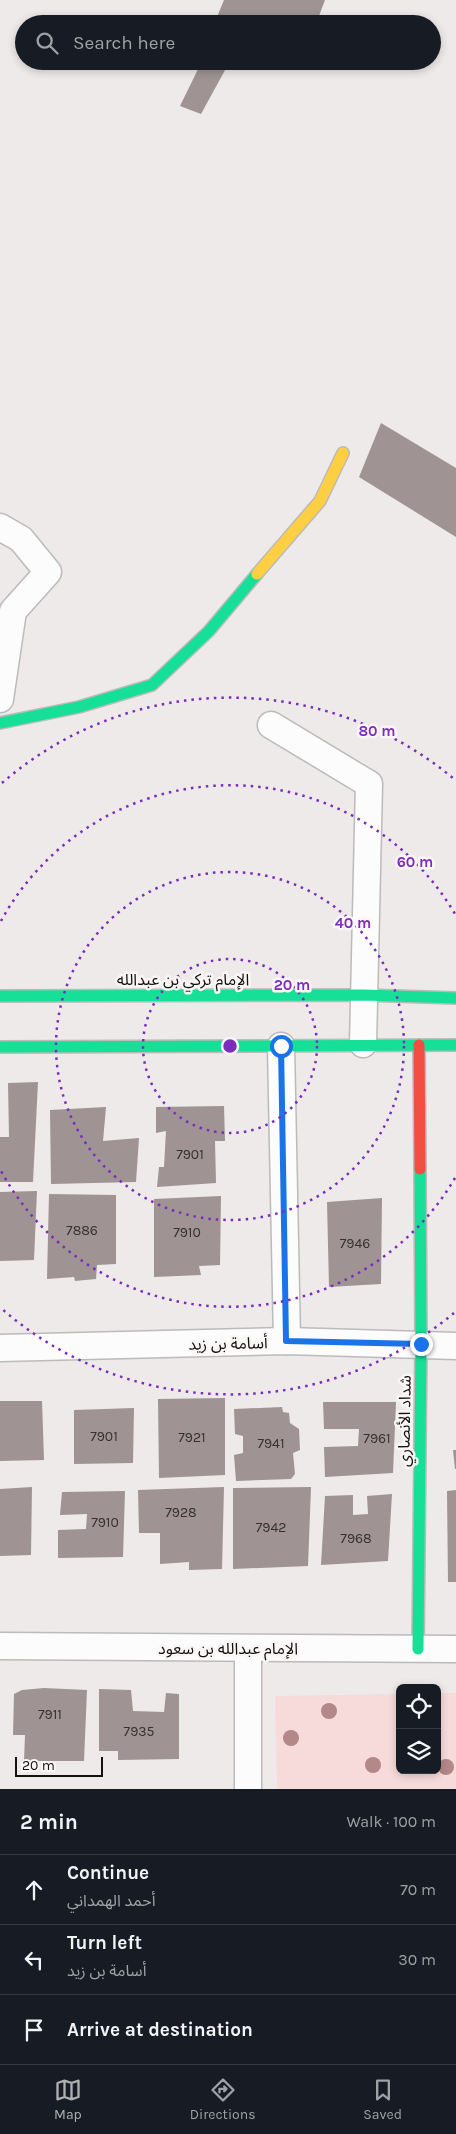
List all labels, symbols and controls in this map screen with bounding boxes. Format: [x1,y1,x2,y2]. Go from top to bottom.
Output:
search box [15,15,441,70]
icon: search [33,29,61,57]
text: Search here [73,32,175,54]
text: 80 m [358,722,396,740]
text: 60 m [397,853,433,871]
text: 40 m [335,914,371,932]
street label: الإمام تركي بن عبدالله [117,970,249,992]
text: 20 m [274,976,310,994]
route start [270,1035,293,1058]
centre of rings [221,1037,239,1055]
house number: 7901 [176,1146,204,1163]
house number: 7886 [66,1222,98,1239]
house number: 7910 [173,1224,201,1241]
house number: 7946 [340,1235,370,1252]
street label: أسامة بن زيد [188,1333,268,1354]
route end [410,1333,433,1356]
street label: شداد الأنصاري [394,1375,418,1467]
house number: 7901 [90,1428,118,1445]
house number: 7921 [178,1429,206,1446]
house number: 7961 [363,1430,391,1447]
house number: 7941 [257,1435,285,1452]
house number: 7928 [165,1504,197,1521]
house number: 7910 [91,1514,119,1531]
house number: 7942 [256,1519,286,1536]
house number: 7968 [340,1530,372,1547]
street label: الإمام عبدالله بن سعود [158,1639,298,1661]
map controls [396,1684,441,1774]
button: locate [396,1684,441,1729]
house number: 7911 [38,1706,62,1723]
house number: 7935 [124,1723,155,1740]
button: layers [396,1729,441,1774]
scale bar [15,1754,102,1777]
text: 20 m [22,1757,55,1774]
text: 2 min [20,1810,78,1834]
text: Walk · 100 m [346,1812,436,1831]
text: Continue [67,1862,149,1884]
icon: ahead [20,1876,48,1904]
text: 70 m [400,1880,436,1899]
text: أحمد الهمداني [67,1891,155,1910]
text: Turn left [67,1932,142,1954]
icon: left [20,1946,48,1974]
text: 30 m [398,1950,436,1969]
text: أسامة بن زيد [67,1961,146,1980]
icon: arrive [20,2016,48,2044]
text: Arrive at destination [67,2019,253,2041]
tab: Map [54,2076,82,2123]
tab: Directions [190,2076,256,2123]
tab: Saved [363,2076,402,2123]

